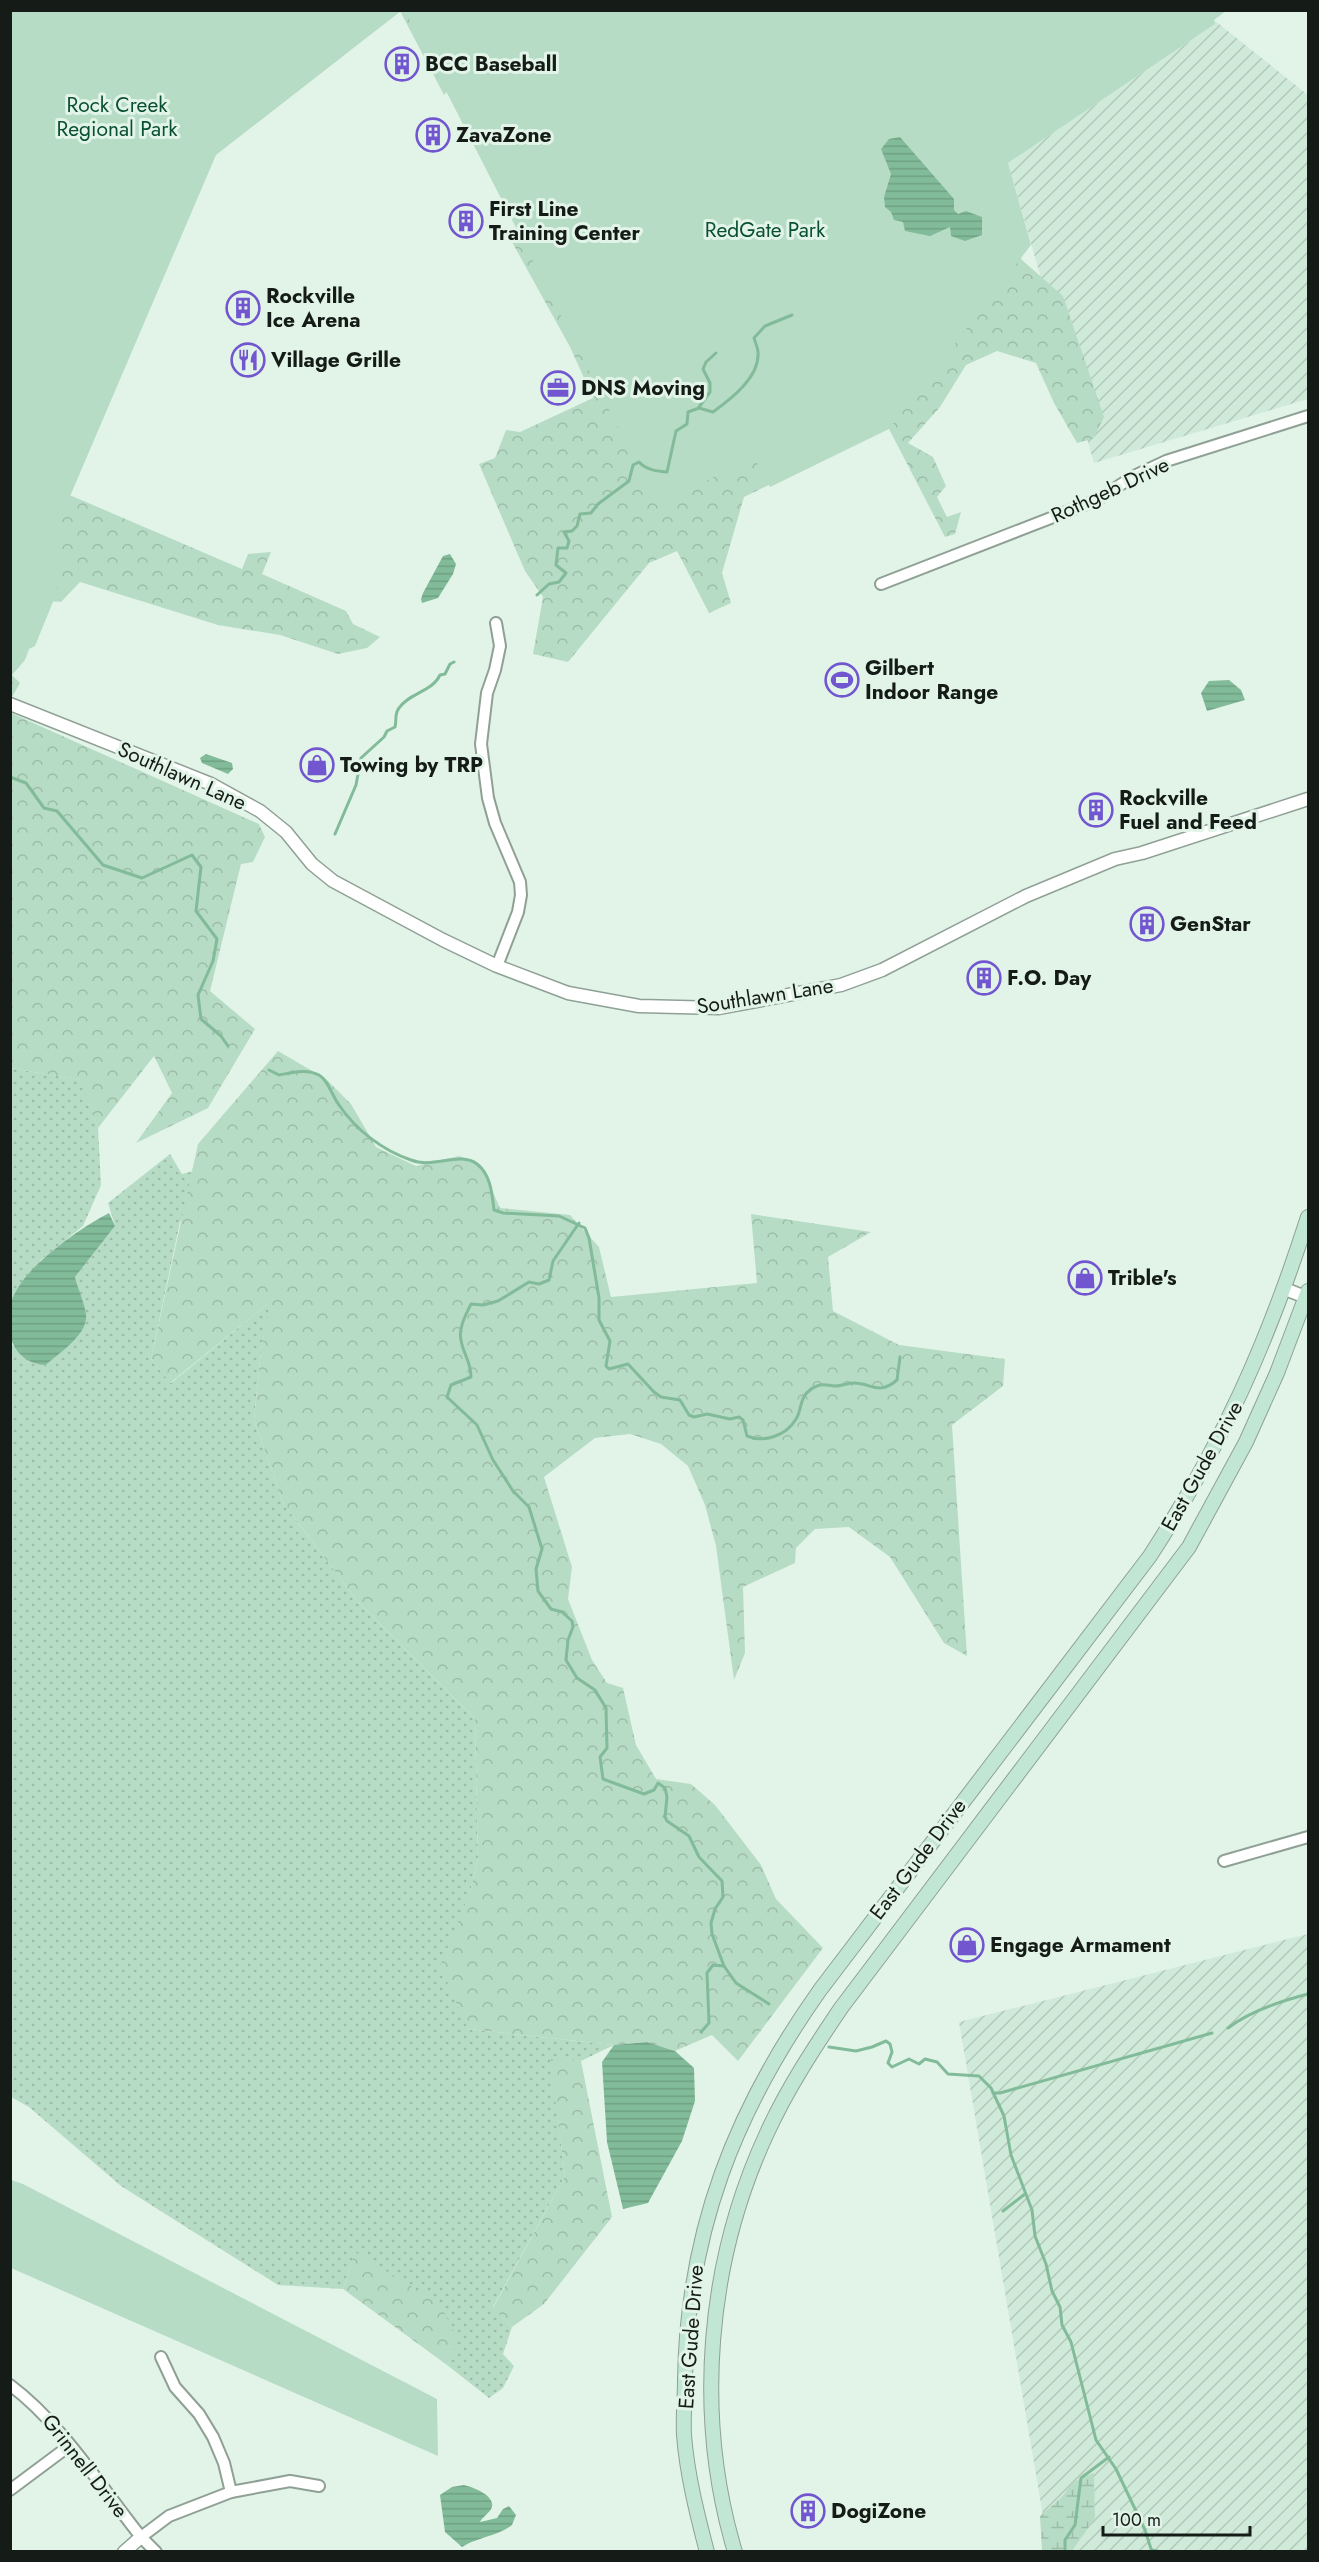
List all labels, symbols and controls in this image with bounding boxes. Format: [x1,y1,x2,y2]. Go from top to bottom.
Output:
building icon: BCC Baseball [384,46,420,82]
place label: BCC Baseball [425,49,557,79]
park label: Rock Creek Regional Park [56,90,178,144]
building icon: ZavaZone [415,117,451,153]
place label: ZavaZone [456,120,552,150]
place label: First Line Training Center [489,194,640,248]
building icon: First Line Training Center [448,203,484,239]
park label: RedGate Park [705,215,826,245]
place label: Rockville Ice Arena [266,281,361,335]
building icon: Rockville Ice Arena [225,290,261,326]
restaurant icon: Village Grille [230,342,266,378]
place label: Village Grille [270,345,401,375]
office icon: DNS Moving [540,370,576,406]
place label: DNS Moving [581,373,705,403]
street label: Rothgeb Drive [1046,449,1174,530]
place label: Gilbert Indoor Range [865,653,998,707]
sports icon: Gilbert Indoor Range [824,662,860,698]
street label: Southlawn Lane [113,734,251,818]
shop icon: Towing by TRP [299,747,335,783]
place label: Towing by TRP [340,750,483,780]
place label: Rockville Fuel and Feed [1119,783,1257,837]
building icon: Rockville Fuel and Feed [1078,792,1114,828]
building icon: GenStar [1129,906,1165,942]
place label: GenStar [1170,909,1251,939]
building icon: F.O. Day [966,960,1002,996]
place label: F.O. Day [1007,963,1092,993]
street label: Southlawn Lane [695,970,836,1022]
shop icon: Trible's [1067,1260,1103,1296]
place label: Trible's [1108,1263,1177,1293]
street label: East Gude Drive [1154,1395,1250,1536]
street label: East Gude Drive [863,1792,974,1926]
shop icon: Engage Armament [949,1927,985,1963]
place label: Engage Armament [990,1930,1171,1960]
street label: East Gude Drive [671,2264,711,2410]
street label: Grinnell Drive [35,2408,135,2524]
building icon: DogiZone [790,2493,826,2529]
place label: DogiZone [831,2496,926,2526]
scale bar [1103,2499,1250,2537]
text: 100 m [1112,2507,1161,2533]

